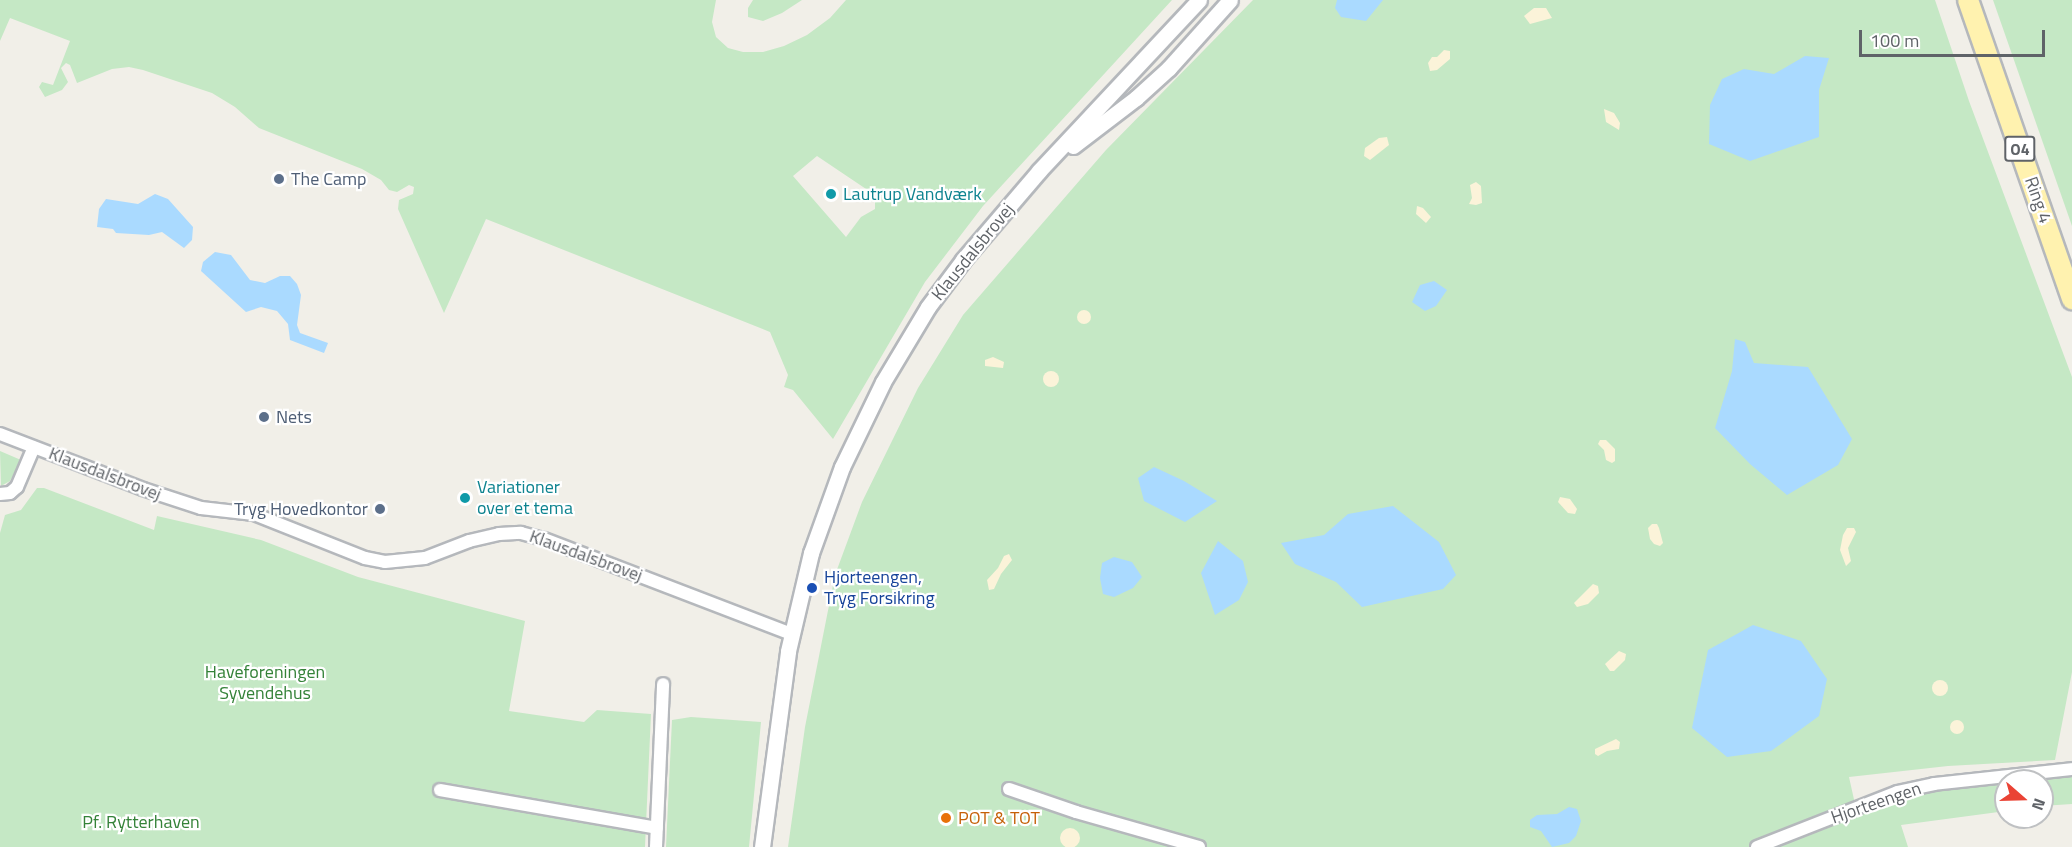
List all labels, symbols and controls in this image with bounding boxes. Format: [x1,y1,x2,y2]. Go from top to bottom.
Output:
scale bar [1862,18,2048,56]
text: 100 m [1870,27,1919,54]
road number: O4 [2004,136,2036,162]
place label: The Camp [291,168,367,190]
marker: The Camp [272,172,286,186]
street label: Ring 4 [2020,174,2056,226]
place label: Lautrup Vandværk [843,183,982,205]
marker: Lautrup Vandværk [824,187,838,201]
street label: Klausdalsbrovej [927,199,1019,305]
place label: Nets [276,406,312,428]
marker: Nets [257,410,271,424]
street label: Klausdalsbrovej [46,443,164,505]
place label: Variationer over et tema [477,477,573,520]
marker: Variationer over et tema [458,491,472,505]
place label: Tryg Hovedkontor [234,498,368,520]
marker: Tryg Hovedkontor [373,502,387,516]
street label: Klausdalsbrovej [526,526,646,586]
place label: Hjorteengen, Tryg Forsikring [824,567,935,610]
marker: Hjorteengen, Tryg Forsikring [805,581,819,595]
park label: Haveforeningen Syvendehus [205,662,325,704]
north arrow [1994,769,2054,829]
street label: Hjorteengen [1828,777,1924,829]
text: N [2026,795,2052,814]
place label: POT & TOT [958,807,1040,829]
park label: Pf. Rytterhaven [82,811,200,833]
marker: POT & TOT [939,811,953,825]

